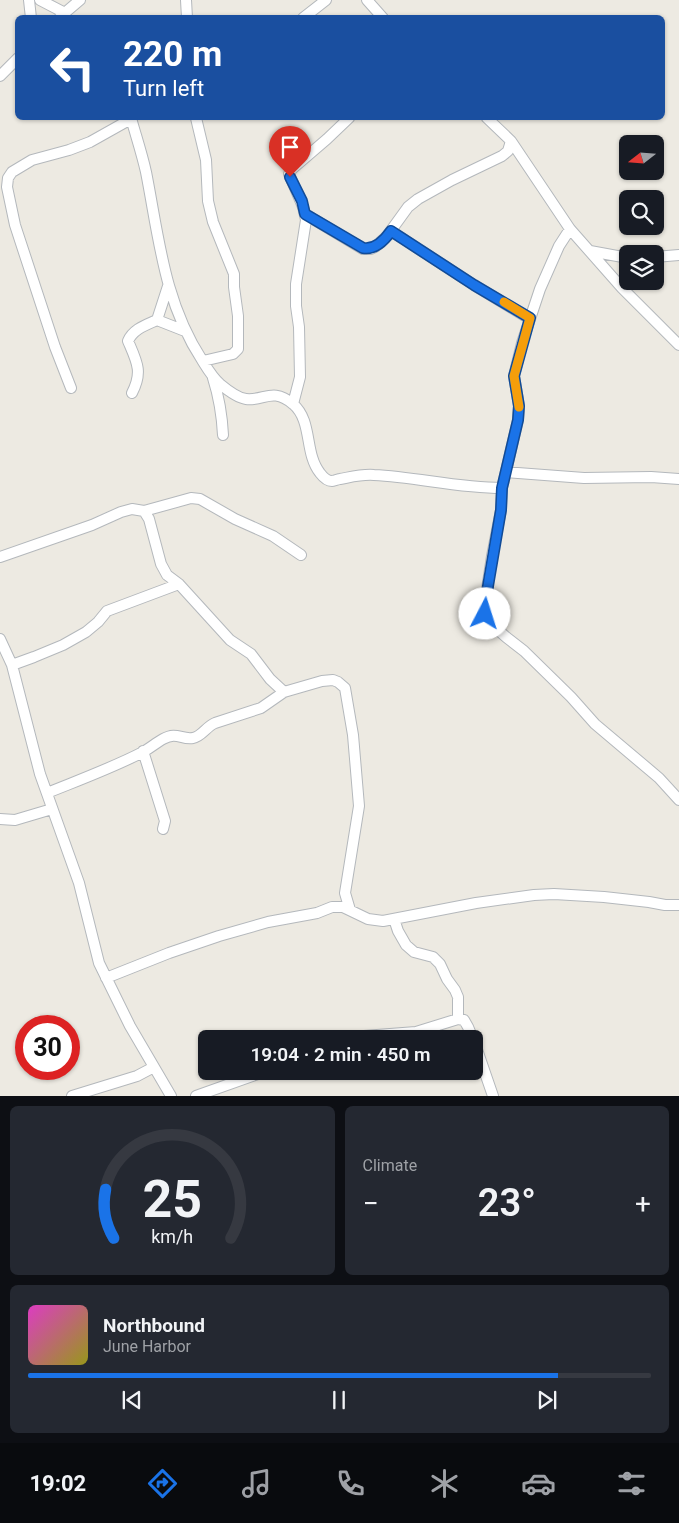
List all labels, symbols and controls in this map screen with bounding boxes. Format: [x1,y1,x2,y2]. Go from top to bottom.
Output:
text: 220 m [123,34,222,75]
icon: left [40,35,105,100]
text: Turn left [123,76,204,101]
pin [269,126,311,177]
icon: arrive [276,133,304,161]
north arrow [619,135,664,180]
map controls [619,135,664,290]
button: search [619,190,664,235]
button: layers [619,245,664,290]
position arrow [458,587,510,639]
speed limit sign: 30 [15,1015,80,1080]
text: 19:04 · 2 min · 450 m [250,1043,431,1066]
text: Climate [363,1156,417,1175]
text: 25 [142,1169,202,1230]
text: 23° [478,1181,536,1225]
text: − [363,1187,379,1220]
text: + [635,1187,651,1220]
text: km/h [151,1226,193,1247]
text: Northbound [103,1314,205,1337]
text: June Harbor [103,1337,191,1356]
icon: previous [118,1386,146,1414]
icon: pause [325,1386,353,1414]
icon: next [533,1386,561,1414]
icon: directions [145,1466,180,1501]
icon: music [239,1466,274,1501]
icon: phone [333,1466,368,1501]
icon: climate [427,1466,462,1501]
icon: car [521,1466,556,1501]
icon: filters [614,1466,649,1501]
text: 19:02 [29,1471,86,1496]

